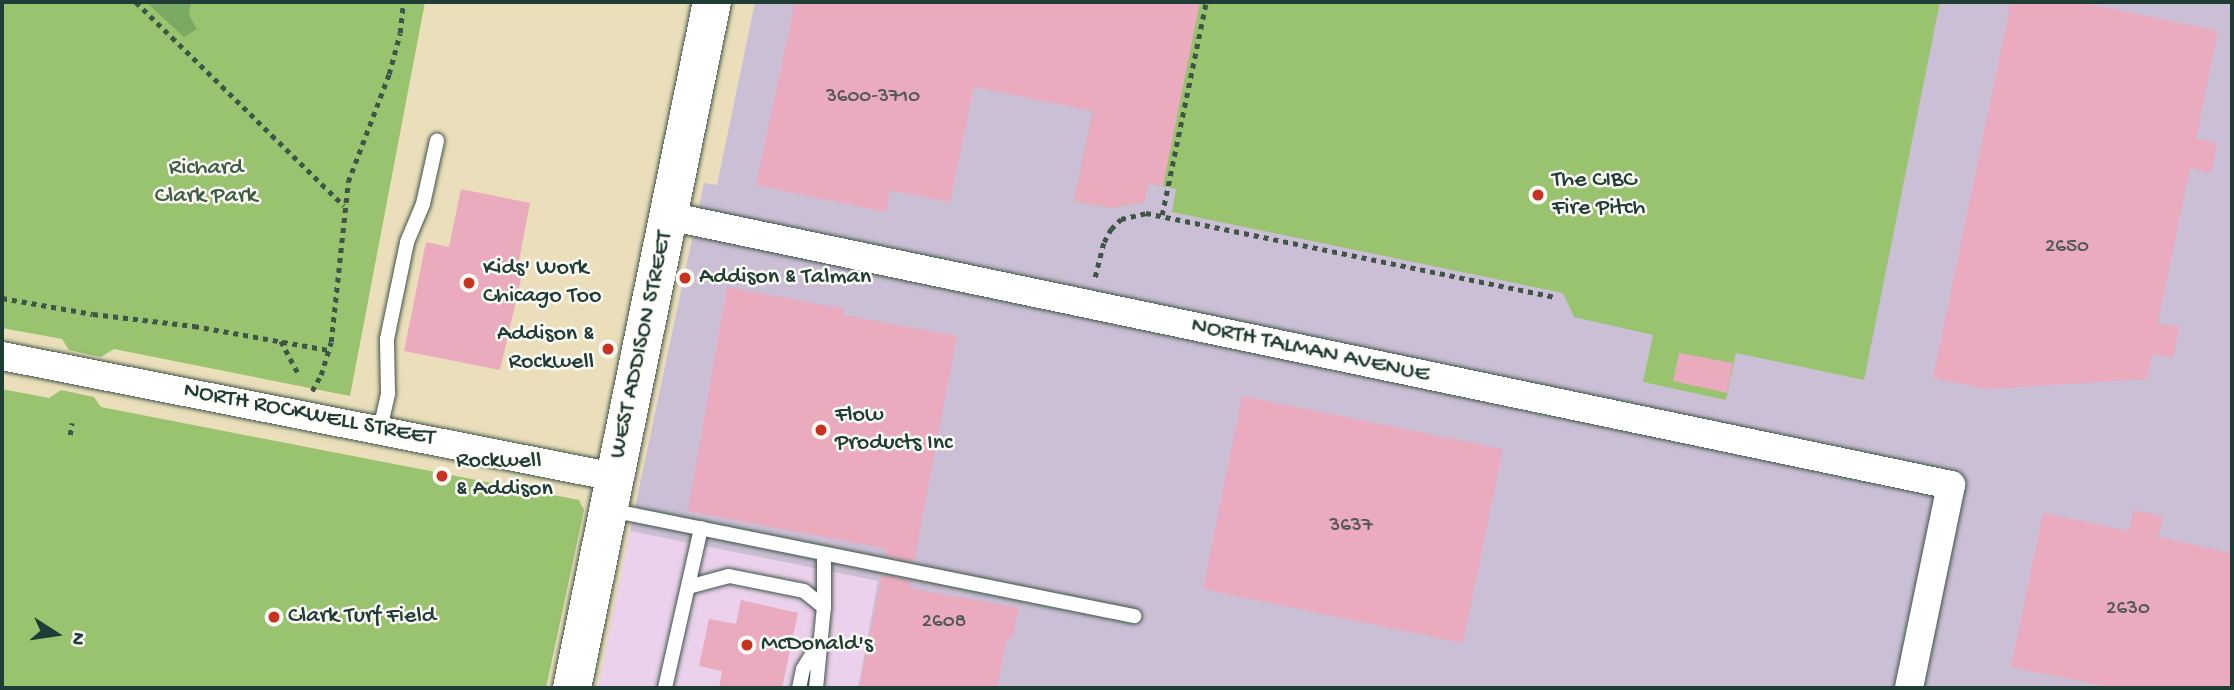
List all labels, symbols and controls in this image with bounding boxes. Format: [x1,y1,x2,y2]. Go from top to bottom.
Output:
house number: 3600-3710 [826,85,920,111]
park label: Richard Clark Park [155,155,257,211]
place label: The CIBC Fire Pitch [1552,167,1645,223]
marker: The CIBC Fire Pitch [1530,187,1546,203]
street label: WEST ADDISON STREET [604,229,680,461]
house number: 2650 [2045,235,2089,261]
place label: Kids' Work Chicago Too [483,255,602,311]
place label: Addison & Talman [699,264,871,292]
marker: Addison & Talman [677,270,693,286]
marker: Kids' Work Chicago Too [461,275,477,291]
street label: NORTH TALMAN AVENUE [1188,312,1432,390]
place label: Addison & Rockwell [497,321,594,377]
marker: Addison & Rockwell [600,341,616,357]
street label: NORTH ROCKWELL STREET [181,377,437,453]
place label: Flow Products Inc [835,402,952,458]
marker: Flow Products Inc [813,422,829,438]
place label: Rockwell & Addison [456,448,553,504]
marker: Rockwell & Addison [434,468,450,484]
house number: 3637 [1329,514,1373,540]
house number: 2630 [2106,597,2150,623]
north arrow [21,599,91,669]
place label: Clark Turf Field [288,603,436,631]
marker: Clark Turf Field [266,609,282,625]
house number: 2608 [922,610,966,636]
text: N [64,630,90,647]
place label: McDonald's [761,631,873,659]
marker: McDonald's [739,637,755,653]

